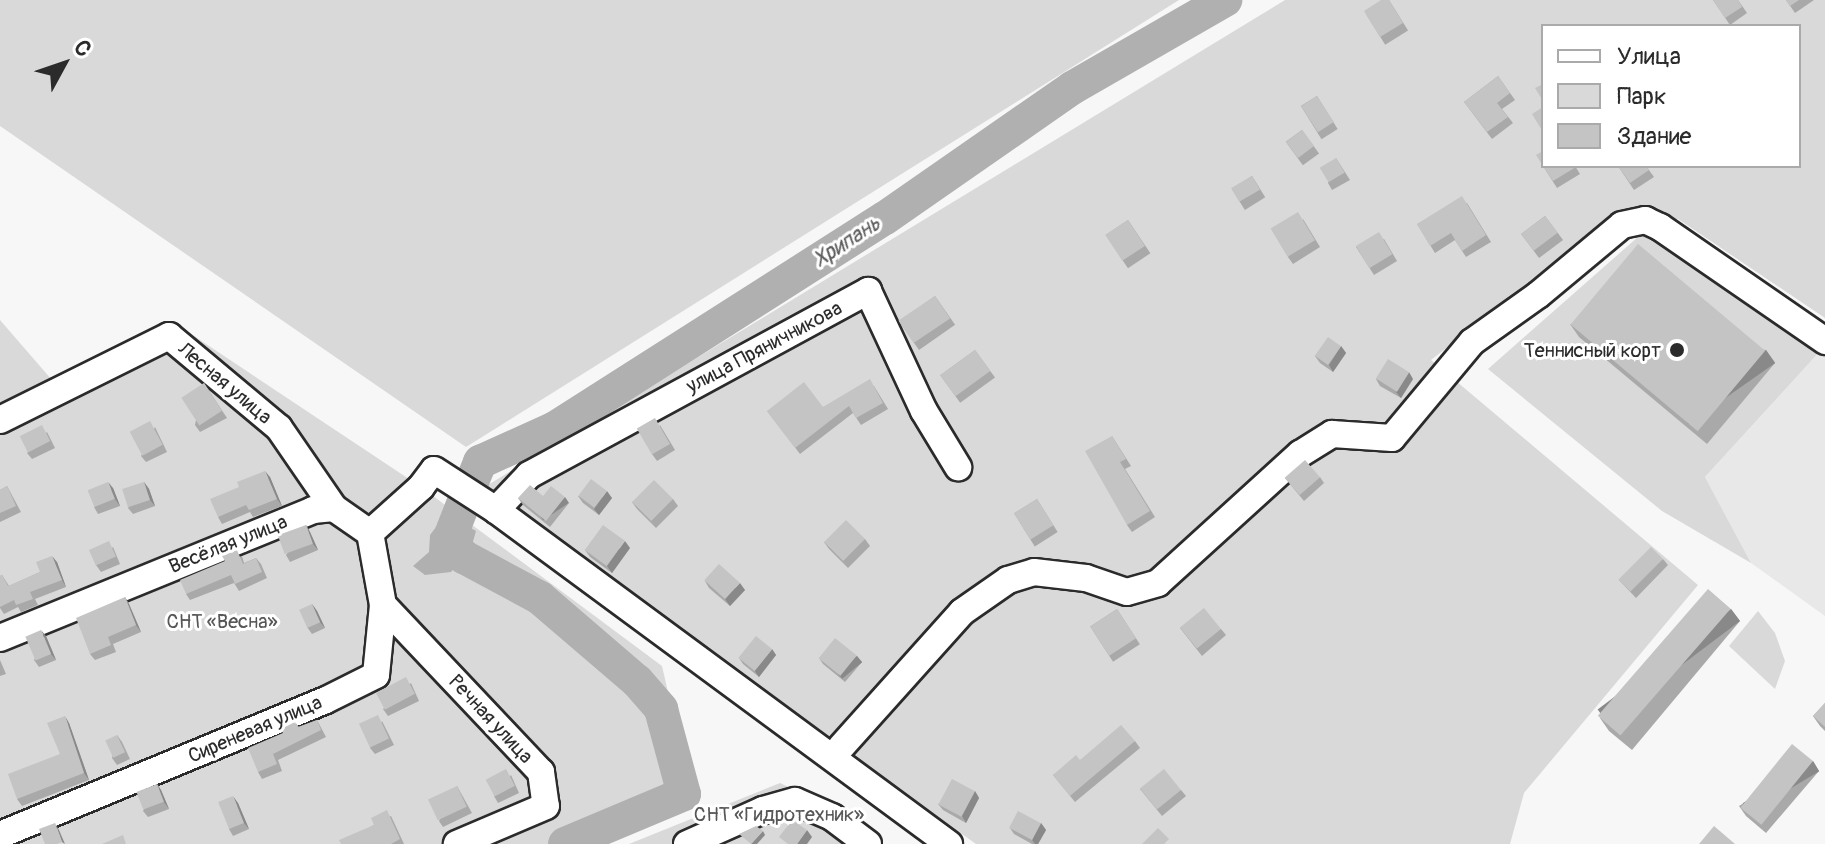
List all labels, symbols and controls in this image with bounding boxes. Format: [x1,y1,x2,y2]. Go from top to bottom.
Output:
north arrow [24,24,104,104]
legend [1541,24,1801,168]
text: С [67,34,97,63]
text: Улица [1617,42,1681,71]
text: Парк [1617,82,1666,111]
text: Здание [1617,122,1691,151]
water label: Хрипань [809,211,885,273]
street label: улица Пряничникова [682,296,846,398]
street label: Лесная улица [173,337,277,429]
place label: Теннисный корт [1524,338,1661,362]
marker: Теннисный корт [1668,341,1686,359]
street label: Весёлая улица [165,509,291,579]
park label: СНТ «Весна» [166,609,278,633]
street label: Речная улица [444,670,538,768]
street label: Сиреневая улица [184,690,326,768]
park label: СНТ «Гидротехник» [694,802,864,826]

